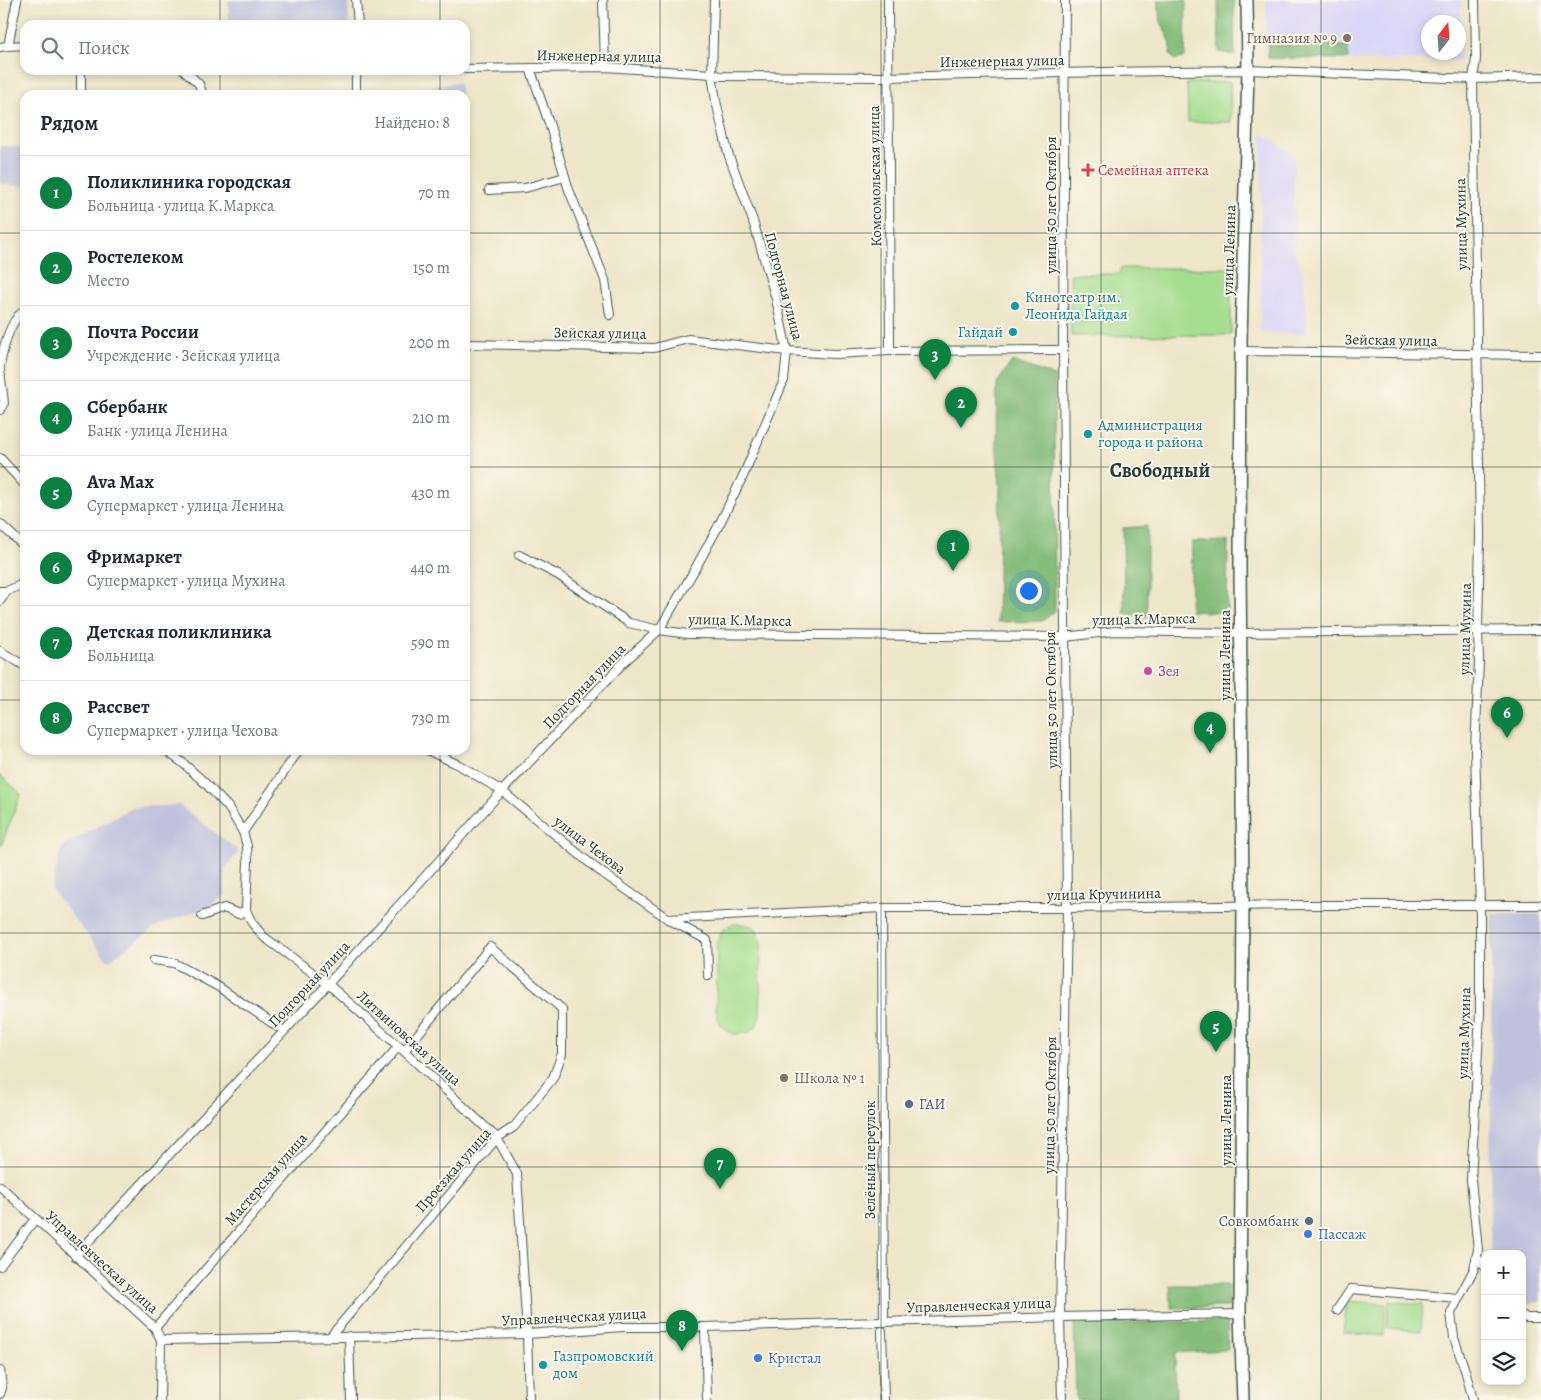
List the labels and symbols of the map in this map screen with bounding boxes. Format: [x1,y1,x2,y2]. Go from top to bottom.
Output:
north arrow [1421,15,1466,60]
place label: Гимназия № 9 [1246,28,1337,48]
marker: Гимназия № 9 [1341,32,1353,44]
street label: Инженерная улица [536,45,662,67]
street label: Инженерная улица [939,50,1065,72]
street label: Комсомольская улица [864,105,886,247]
street label: улица 50 лет Октября [1041,136,1061,275]
place label: Семейная аптека [1098,160,1209,180]
marker: Семейная аптека [1082,164,1094,176]
street label: улица Мухина [1450,178,1472,271]
street label: улица Ленина [1217,204,1241,297]
street label: Подгорная улица [760,230,808,342]
place label: Кинотеатр им. Леонида Гайдая [1025,287,1127,324]
marker: Кинотеатр им. Леонида Гайдая [1009,300,1021,312]
street label: Зейская улица [553,322,647,344]
place label: Гайдай [958,322,1003,342]
marker: Гайдай [1007,326,1019,338]
street label: Зейская улица [1344,329,1438,351]
pin: 3 [919,339,951,380]
pin: 2 [945,387,977,428]
place label: Администрация города и района [1097,415,1203,452]
marker: Администрация города и района [1082,428,1094,440]
district label: Свободный [1110,457,1210,484]
pin: 1 [937,530,969,571]
your location [1016,578,1042,604]
street label: улица Мухина [1454,583,1476,676]
street label: улица К.Маркса [1091,608,1196,630]
street label: улица К.Маркса [687,609,792,631]
street label: улица Ленина [1215,610,1235,701]
street label: улица 50 лет Октября [1040,631,1062,770]
street label: Подгорная улица [538,639,630,733]
place label: Зея [1158,661,1180,681]
marker: Зея [1142,665,1154,677]
pin: 6 [1491,697,1523,738]
pin: 4 [1194,712,1226,753]
street label: улица Чехова [549,811,630,879]
street label: улица Кручинина [1046,883,1161,905]
street label: Подгорная улица [264,936,354,1031]
street label: Литвиновская улица [353,986,465,1090]
street label: улица Мухина [1452,986,1476,1080]
pin: 5 [1200,1011,1232,1052]
street label: улица 50 лет Октября [1039,1036,1061,1175]
place label: Школа № 1 [794,1068,865,1088]
marker: Школа № 1 [778,1072,790,1084]
street label: улица Ленина [1216,1075,1236,1166]
place label: ГАИ [919,1094,946,1114]
marker: ГАИ [903,1098,915,1110]
street label: Зелёный переулок [860,1100,880,1220]
street label: Проезжая улица [411,1123,495,1216]
street label: Мастерская улица [220,1128,312,1230]
pin: 7 [704,1148,736,1189]
street label: Управленческая улица [41,1206,163,1318]
place label: Совкомбанк [1219,1211,1299,1231]
marker: Совкомбанк [1303,1215,1315,1227]
place label: Пассаж [1318,1224,1366,1244]
marker: Пассаж [1302,1228,1314,1240]
street label: Управленческая улица [906,1292,1052,1318]
street label: Управленческая улица [501,1303,647,1331]
pin: 8 [666,1310,698,1351]
place label: Газпромовский дом [552,1346,654,1383]
place label: Кристал [768,1348,821,1368]
marker: Кристал [752,1352,764,1364]
marker: Газпромовский дом [537,1359,549,1371]

